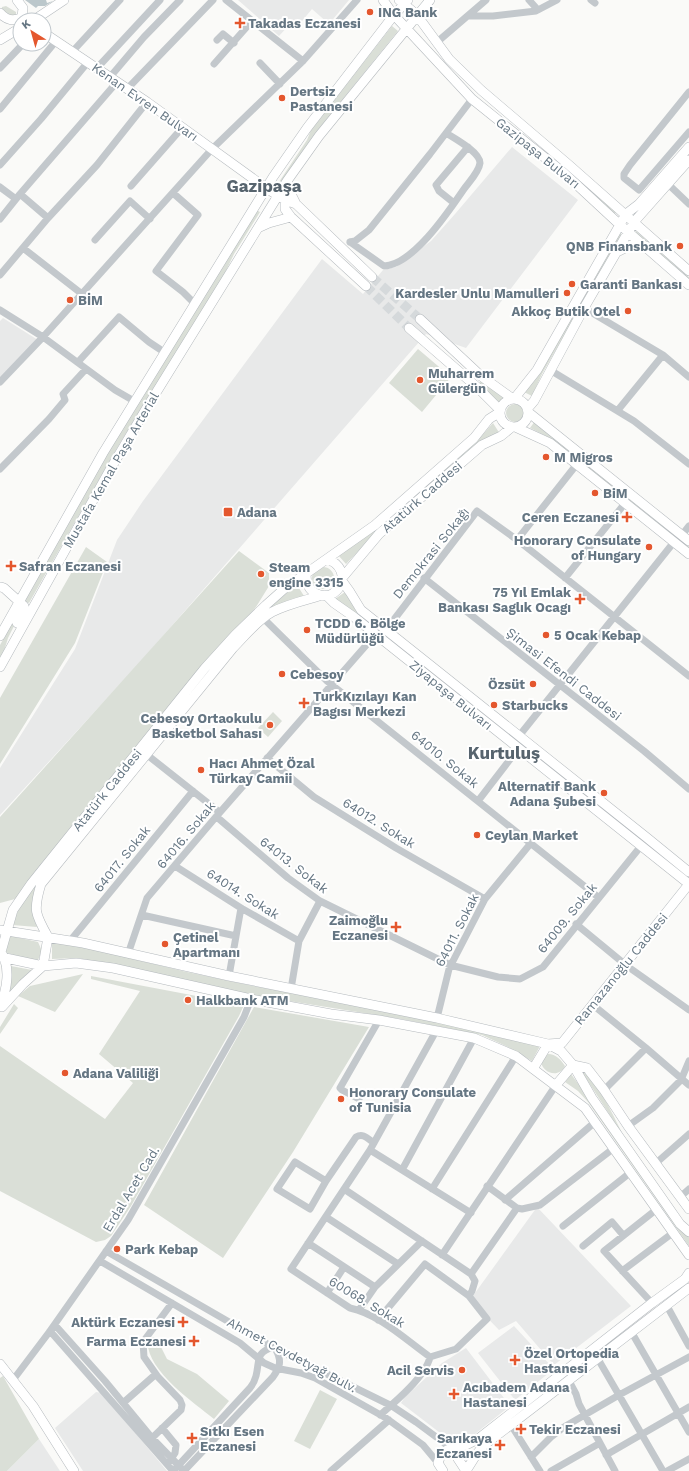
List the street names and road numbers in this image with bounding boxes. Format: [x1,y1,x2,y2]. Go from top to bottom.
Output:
street label: Kenan Evren Bulvarı [89,60,201,144]
street label: Gazipaşa Bulvarı [493,114,583,192]
street label: Mustafa Kemal Paşa Arterial [60,389,162,551]
street label: Atatürk Caddesi [379,458,465,536]
street label: Demokrasi Sokağı [390,504,472,602]
street label: Şimasi Efendi Caddesi [504,625,624,723]
street label: Ziyapaşa Bulvarı [407,657,495,733]
street label: 64010. Sokak [408,727,482,791]
street label: Atatürk Caddesi [69,746,145,834]
street label: 64012. Sokak [340,795,419,852]
street label: 64016. Sokak [154,798,219,872]
street label: 64017. Sokak [91,822,154,895]
street label: 64013. Sokak [257,834,332,897]
street label: 64014. Sokak [204,866,283,923]
street label: 64009. Sokak [534,879,600,956]
street label: 64011. Sokak [432,890,482,969]
street label: Ramazanoğlu Caddesi [571,910,671,1028]
street label: Erdal Acet Cad. [100,1143,162,1235]
street label: 60068. Sokak [326,1273,408,1331]
street label: Ahmet Cevdetyağ Bulv. [225,1314,359,1396]

